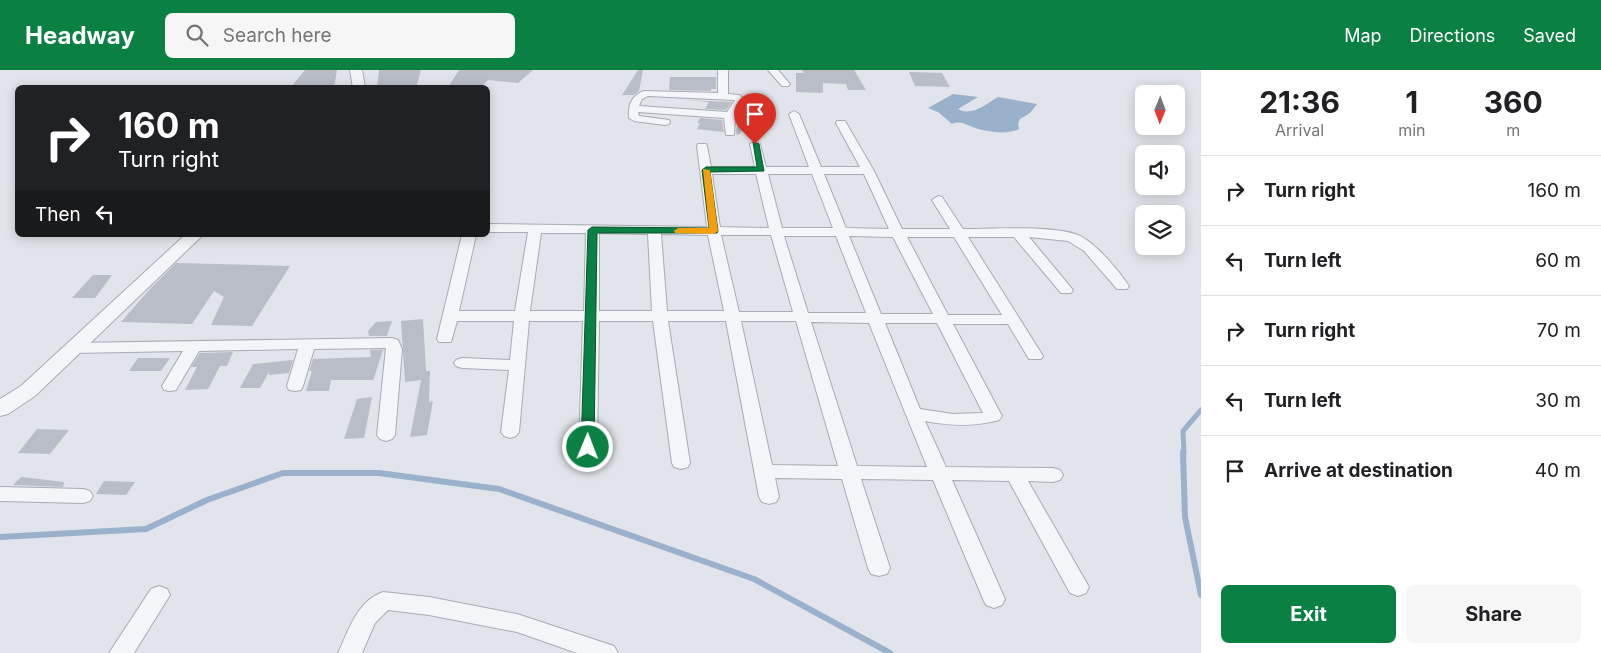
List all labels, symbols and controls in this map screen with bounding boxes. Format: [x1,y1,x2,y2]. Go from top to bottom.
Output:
search box [165,13,515,58]
text: Headway [25,21,135,50]
icon: search [183,21,211,49]
text: Search here [223,24,331,47]
text: Map [1344,25,1382,46]
text: Directions [1410,25,1495,46]
text: Saved [1523,25,1576,46]
text: 21:36 [1259,84,1340,120]
text: 1 [1405,84,1418,120]
text: 360 [1484,84,1543,120]
north arrow [1135,85,1185,135]
map controls [1135,85,1185,255]
pin [734,93,776,144]
icon: arrive [741,100,769,128]
text: 160 m [118,104,220,146]
icon: right [35,105,100,170]
text: Arrival [1275,120,1324,140]
text: min [1398,120,1425,140]
text: m [1506,120,1520,140]
button: sound [1135,145,1185,195]
text: Turn right [118,146,219,172]
icon: right [1221,177,1249,205]
text: Turn right [1264,179,1355,202]
text: 160 m [1528,179,1581,202]
icon: left [91,200,119,228]
text: Then [35,203,81,226]
button: layers [1135,205,1185,255]
icon: left [1221,247,1249,275]
text: Turn left [1264,249,1342,272]
text: 60 m [1535,249,1581,272]
icon: right [1221,317,1249,345]
text: Turn right [1264,319,1355,342]
text: 70 m [1537,319,1581,342]
icon: left [1221,387,1249,415]
text: Turn left [1264,389,1342,412]
text: 30 m [1535,389,1581,412]
position arrow [561,420,613,472]
icon: arrive [1221,457,1249,485]
text: Arrive at destination [1264,459,1453,482]
text: 40 m [1535,459,1581,482]
button: Exit [1221,585,1396,643]
button: Share [1406,585,1581,643]

